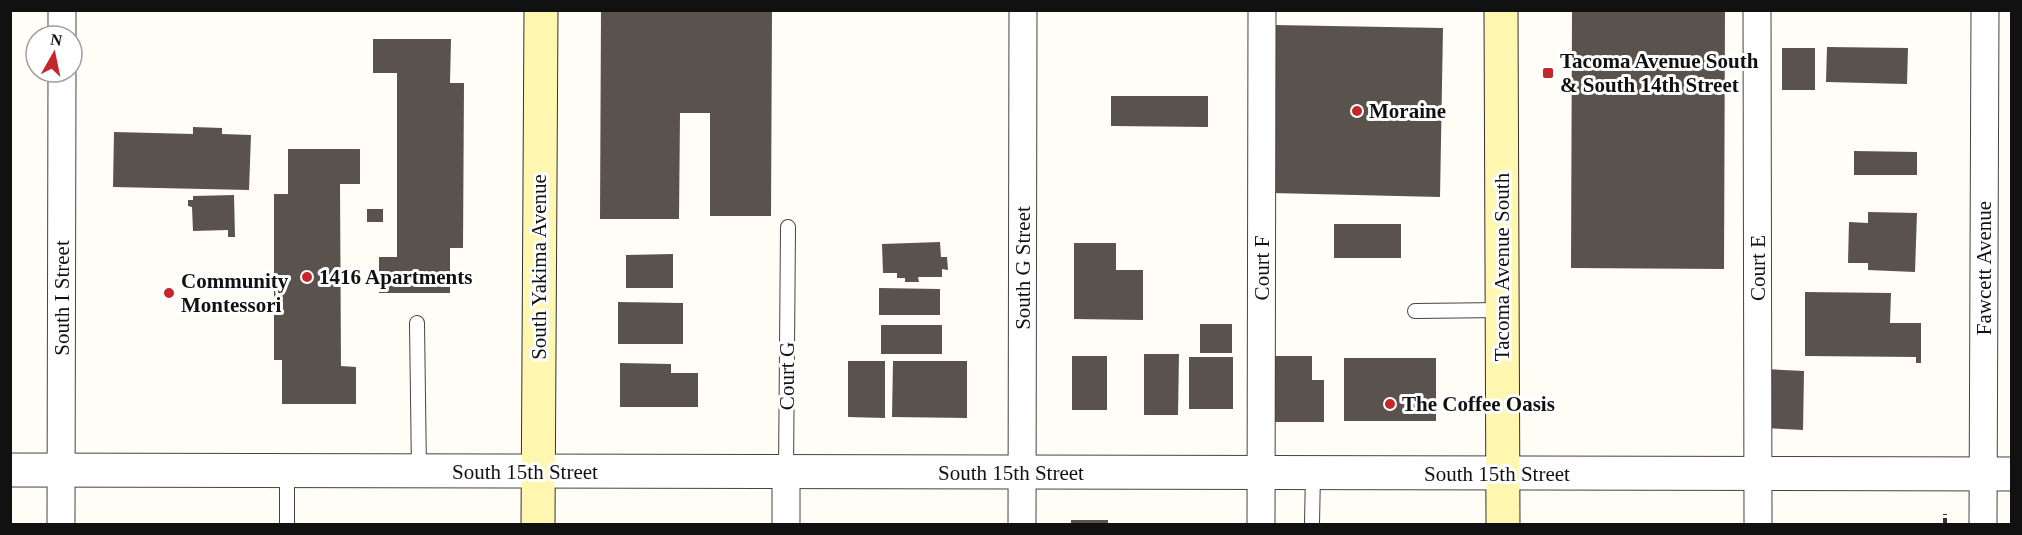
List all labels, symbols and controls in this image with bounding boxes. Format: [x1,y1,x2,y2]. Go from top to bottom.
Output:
north arrow [24,24,84,84]
text: N [49,30,64,49]
place label: Tacoma Avenue South & South 14th Street [1560,49,1759,97]
marker: Tacoma Avenue South & South 14th Street [1541,66,1555,80]
place label: Moraine [1369,99,1446,123]
marker: Moraine [1350,104,1364,118]
street label: Tacoma Avenue South [1490,172,1514,361]
street label: South Yakima Avenue [527,174,551,360]
street label: Fawcett Avenue [1972,201,1996,335]
street label: South G Street [1011,206,1035,330]
street label: Court E [1746,235,1770,301]
street label: Court F [1250,236,1274,300]
street label: South I Street [50,240,74,356]
place label: 1416 Apartments [319,265,472,289]
place label: Community Montessori [181,269,289,317]
marker: 1416 Apartments [300,270,314,284]
marker: Community Montessori [162,286,176,300]
street label: Court G [775,342,799,410]
place label: The Coffee Oasis [1402,392,1555,416]
marker: The Coffee Oasis [1383,397,1397,411]
street label: South 15th Street [452,460,598,484]
street label: South 15th Street [938,461,1084,485]
street label: South 15th Street [1424,462,1570,486]

